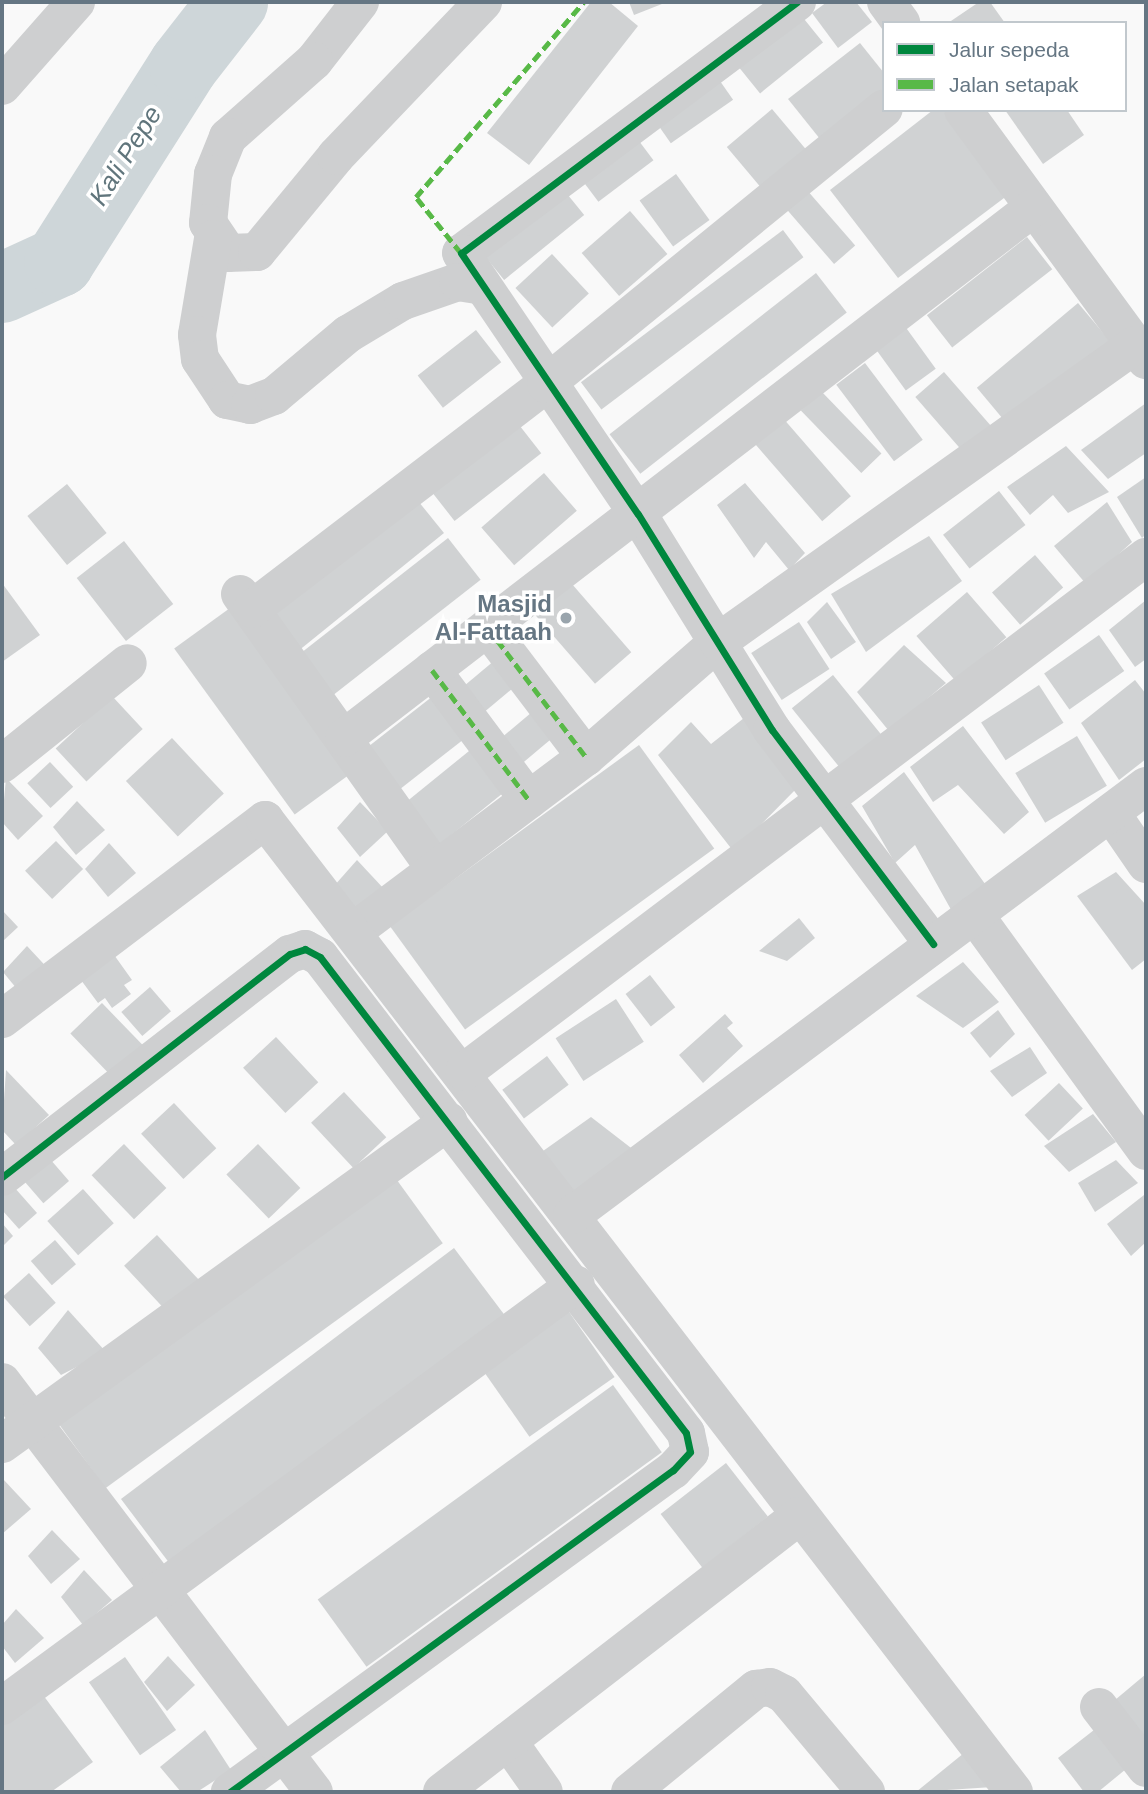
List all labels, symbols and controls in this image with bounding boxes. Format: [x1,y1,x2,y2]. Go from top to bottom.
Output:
legend [882,21,1127,112]
text: Jalur sepeda [949,38,1069,61]
text: Jalan setapak [949,73,1079,96]
water label: Kali Pepe [83,101,169,211]
place label: Masjid Al-Fattaah [435,590,552,646]
marker: Masjid Al-Fattaah [558,610,574,626]

